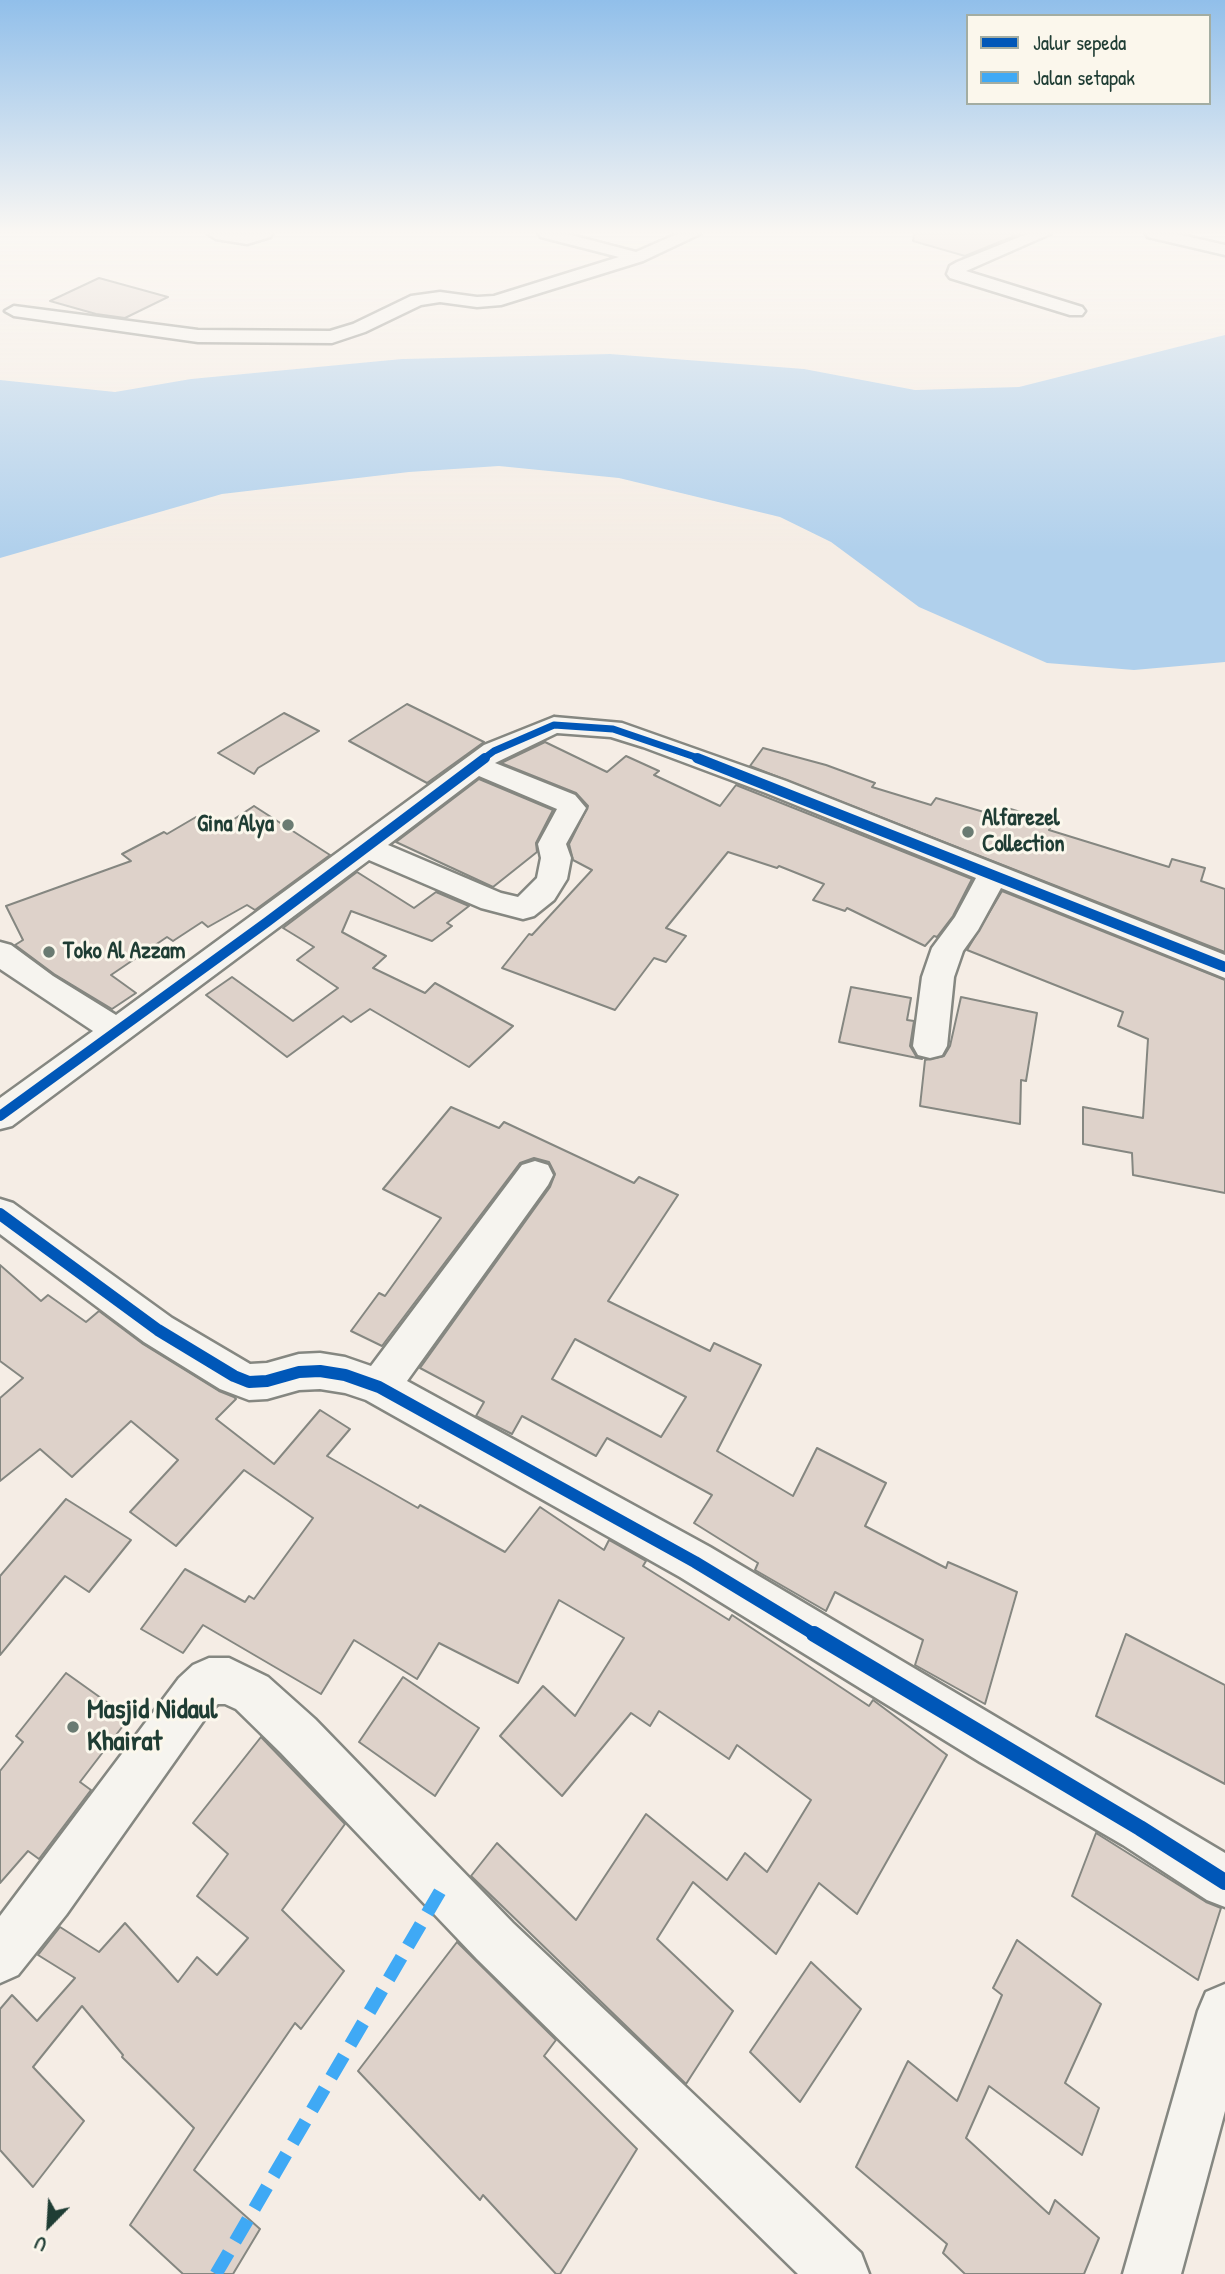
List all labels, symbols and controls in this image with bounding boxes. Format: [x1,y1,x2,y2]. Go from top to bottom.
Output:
legend [966,14,1211,105]
text: Jalur sepeda [1033,28,1126,57]
text: Jalan setapak [1033,63,1135,92]
place label: Alfarezel Collection [982,805,1065,859]
place label: Gina Alya [197,811,274,839]
marker: Gina Alya [280,817,296,833]
marker: Alfarezel Collection [960,824,976,840]
place label: Toko Al Azzam [63,938,185,966]
marker: Toko Al Azzam [41,944,57,960]
place label: Masjid Nidaul Khairat [87,1694,217,1760]
marker: Masjid Nidaul Khairat [65,1719,81,1735]
north arrow [14,2190,84,2260]
text: U [30,2230,51,2258]

